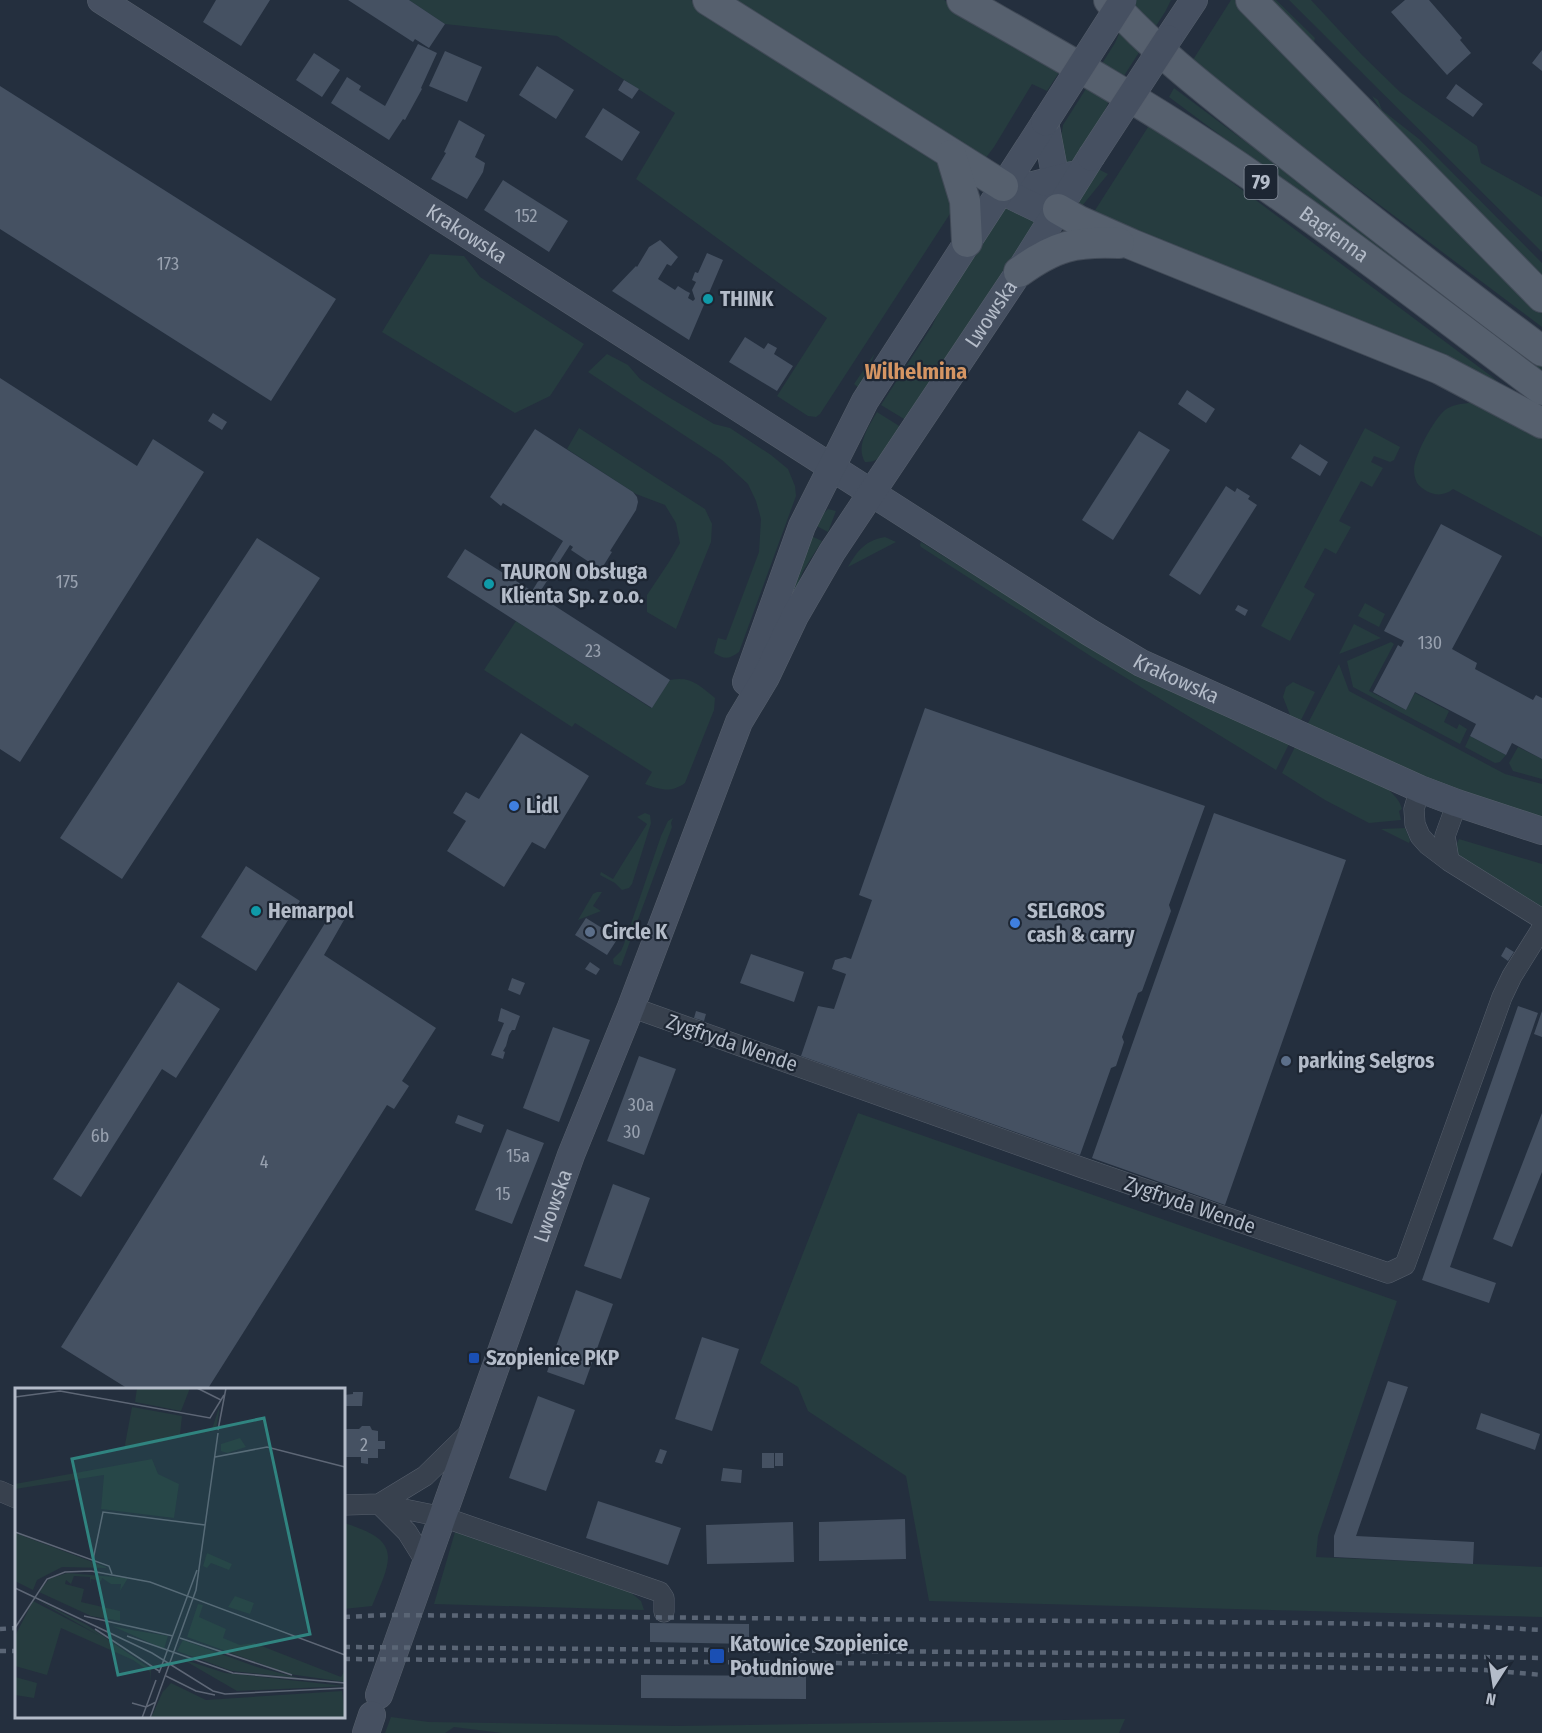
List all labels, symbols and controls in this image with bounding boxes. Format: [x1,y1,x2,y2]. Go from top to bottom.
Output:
road number: 79 [1244,165,1278,199]
street label: Krakowska [421,198,512,269]
street label: Bagienna [1294,200,1374,268]
house number: 152 [514,205,538,227]
house number: 173 [157,253,179,275]
street label: Lwowska [959,275,1023,352]
place label: THINK [720,286,774,312]
marker: THINK [701,292,715,306]
district label: Wilhelmina [865,358,967,385]
place label: TAURON Obsługa Klienta Sp. z o.o. [501,559,647,609]
house number: 175 [56,571,78,593]
marker: TAURON Obsługa Klienta Sp. z o.o. [482,577,496,591]
house number: 130 [1418,632,1442,654]
house number: 23 [585,640,601,662]
street label: Krakowska [1128,648,1223,710]
place label: Lidl [526,793,559,819]
marker: Lidl [507,799,521,813]
place label: Hemarpol [268,898,354,924]
place label: SELGROS cash & carry [1027,898,1136,948]
marker: Hemarpol [249,904,263,918]
marker: SELGROS cash & carry [1008,916,1022,930]
place label: Circle K [602,919,668,945]
marker: Circle K [583,925,597,939]
street label: Zygfryda Wende [663,1008,801,1078]
place label: parking Selgros [1298,1048,1435,1074]
marker: parking Selgros [1279,1054,1293,1068]
house number: 30a [628,1094,654,1116]
house number: 30 [623,1121,641,1143]
house number: 6b [91,1125,109,1147]
house number: 15a [506,1145,530,1167]
house number: 4 [260,1151,269,1173]
street label: Lwowska [528,1166,578,1246]
street label: Zygfryda Wende [1121,1170,1259,1240]
house number: 15 [495,1183,511,1205]
place label: Szopienice PKP [486,1345,620,1371]
marker: Szopienice PKP [467,1351,481,1365]
inset map [15,1388,345,1718]
house number: 2 [360,1434,368,1456]
place label: Katowice Szopienice Południowe [730,1631,908,1681]
marker: Katowice Szopienice Południowe [708,1647,726,1665]
north arrow [1464,1655,1524,1715]
text: N [1484,1689,1498,1709]

